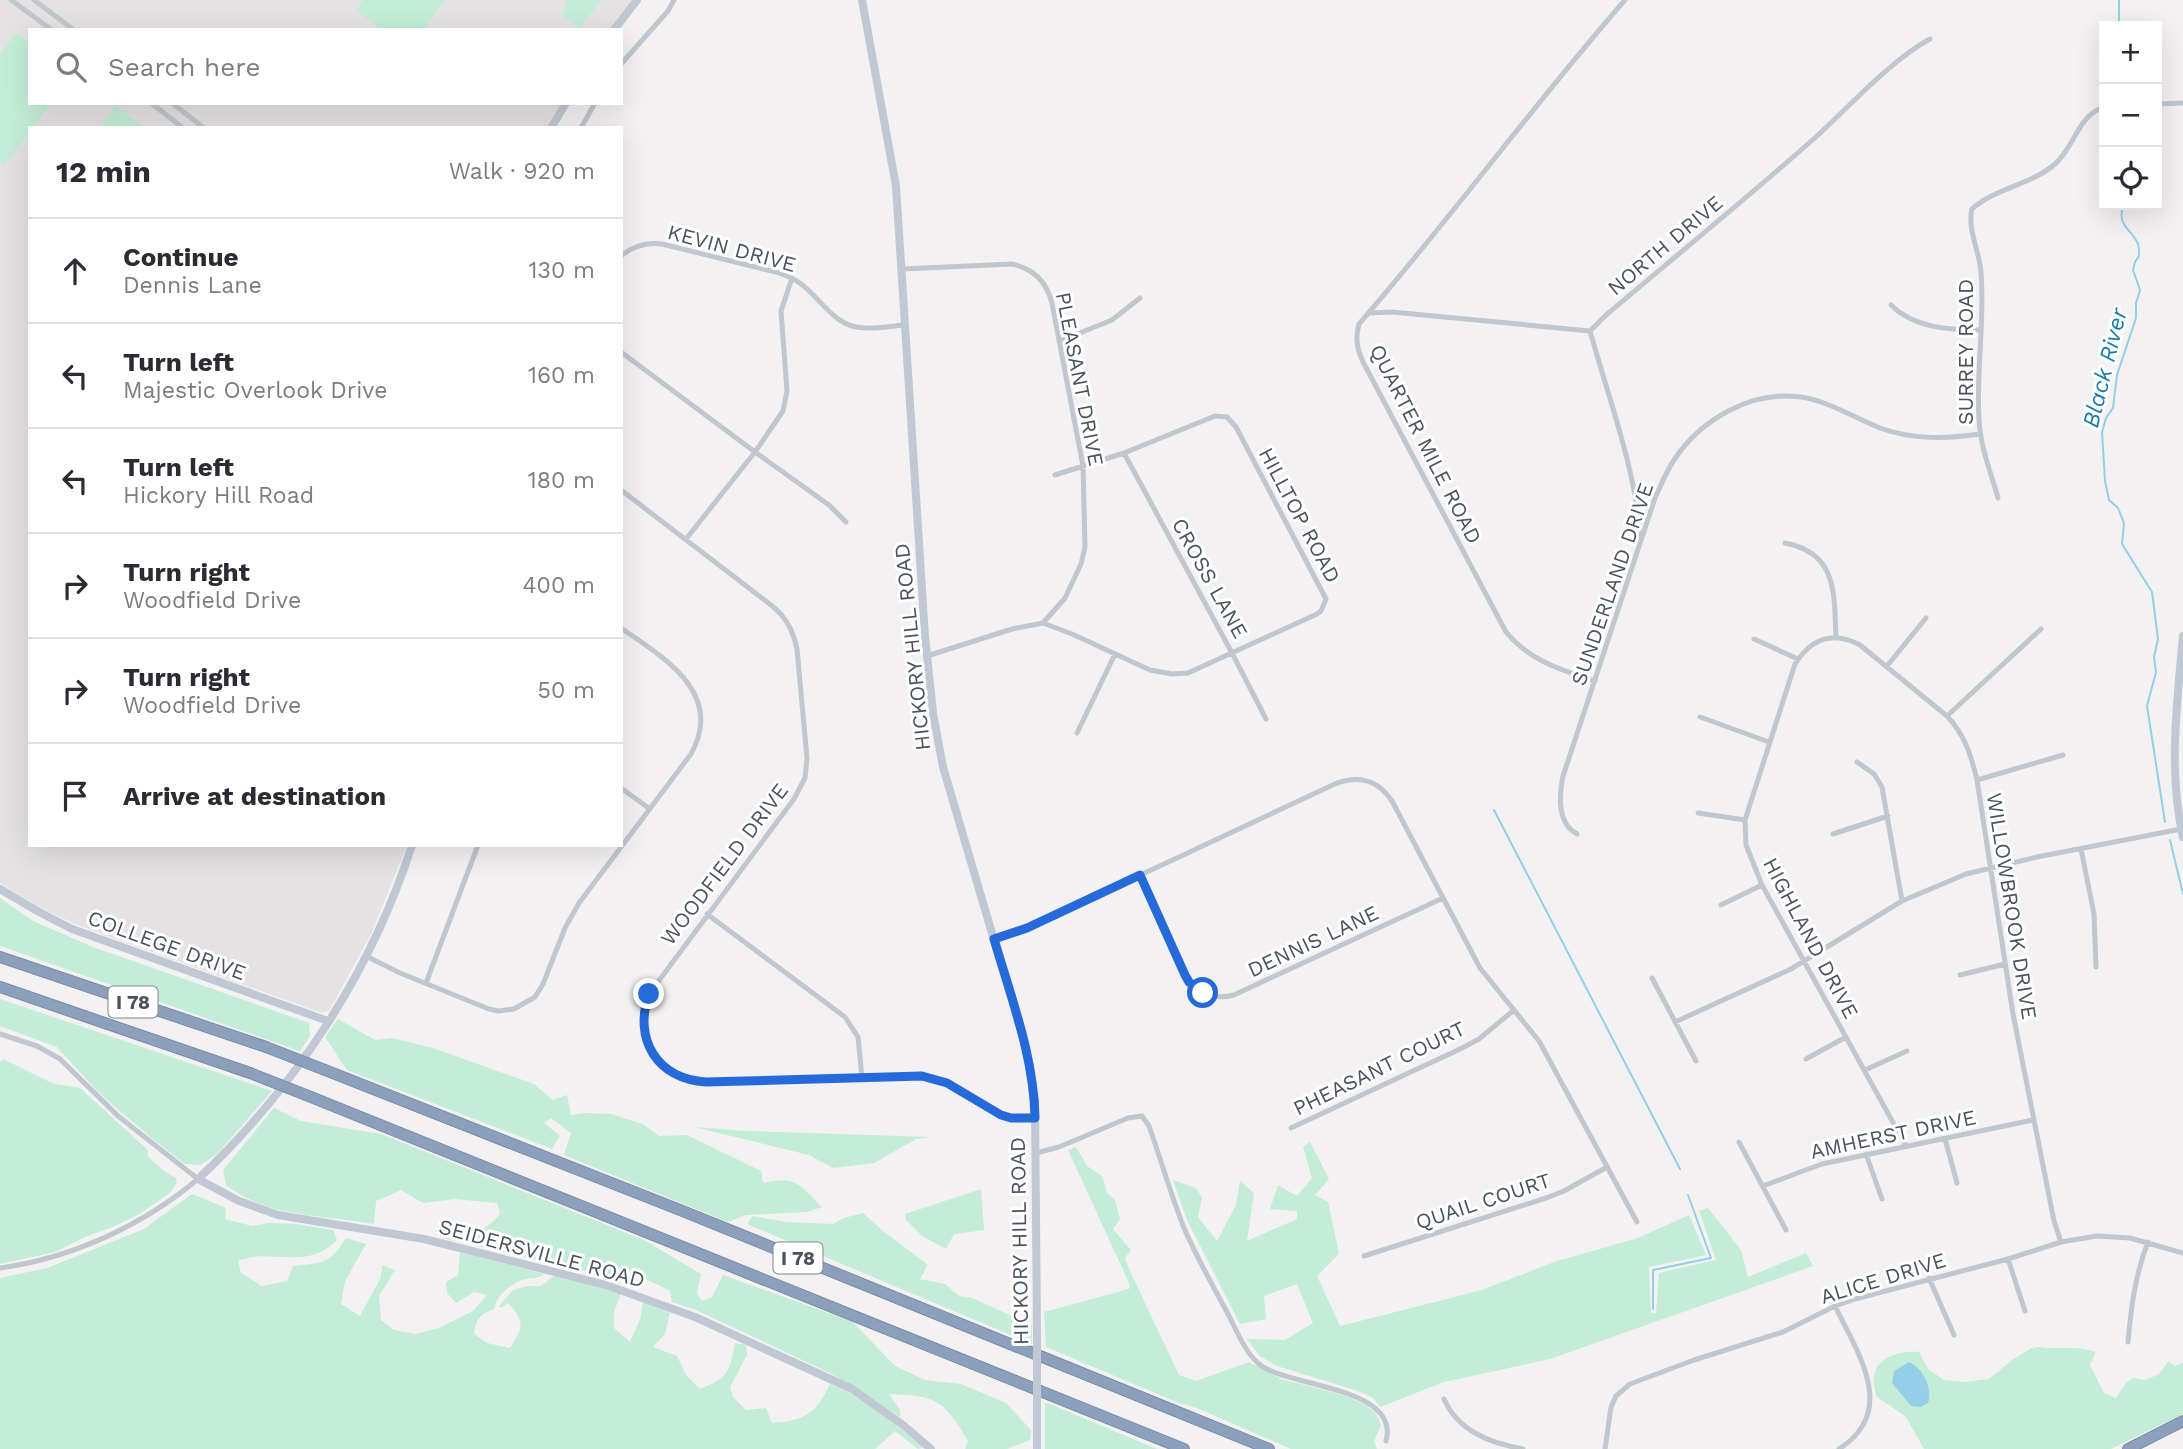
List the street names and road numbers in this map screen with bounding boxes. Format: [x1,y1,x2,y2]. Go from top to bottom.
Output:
street label: NORTH DRIVE [1602,190,1728,300]
street label: KEVIN DRIVE [665,219,799,277]
street label: SURREY ROAD [1953,279,1978,425]
street label: PLEASANT DRIVE [1051,290,1109,468]
street label: QUARTER MILE ROAD [1365,340,1487,548]
street label: HILLTOP ROAD [1254,443,1346,587]
street label: SUNDERLAND DRIVE [1566,479,1658,689]
street label: CROSS LANE [1167,514,1253,642]
street label: HICKORY HILL ROAD [889,542,935,752]
street label: WOODFIELD DRIVE [655,778,793,950]
street label: WILLOWBROOK DRIVE [1982,791,2042,1021]
street label: HIGHLAND DRIVE [1758,853,1864,1023]
street label: DENNIS LANE [1244,900,1382,982]
street label: COLLEGE DRIVE [85,905,249,985]
road number: I 78 [108,986,158,1018]
street label: PHEASANT COURT [1289,1015,1469,1121]
street label: AMHERST DRIVE [1808,1104,1978,1164]
street label: HICKORY HILL ROAD [1005,1137,1033,1345]
street label: QUAIL COURT [1412,1167,1554,1235]
street label: SEIDERSVILLE ROAD [436,1213,648,1293]
road number: I 78 [774,1242,822,1274]
street label: ALICE DRIVE [1817,1247,1949,1309]

